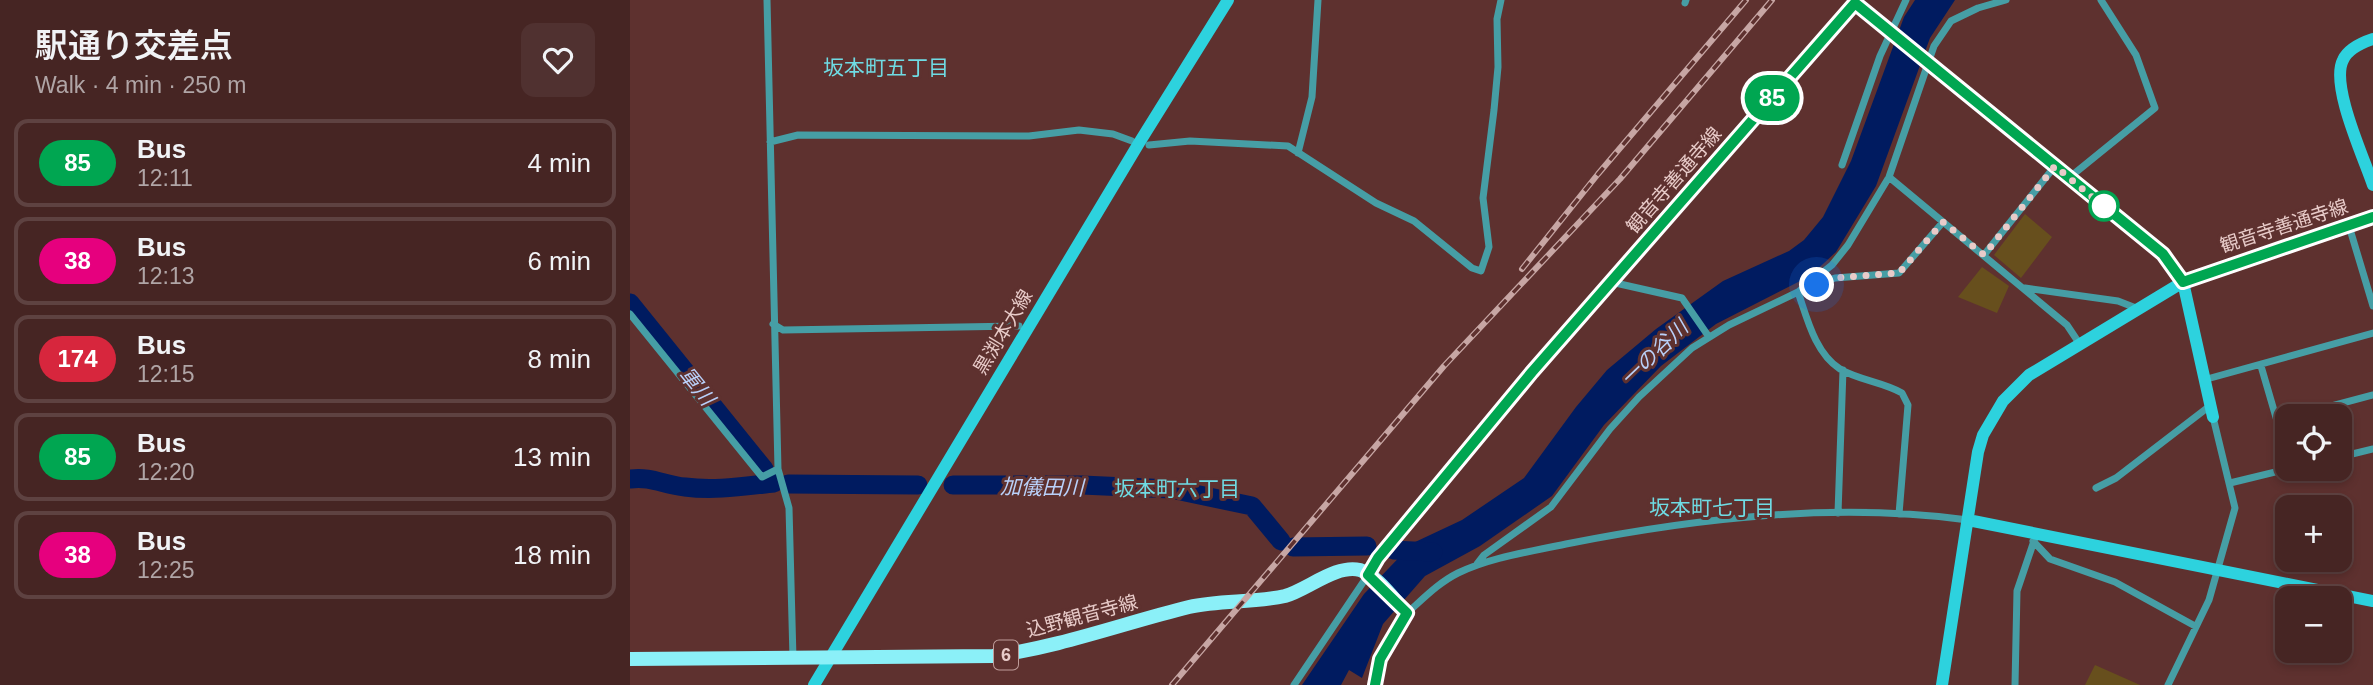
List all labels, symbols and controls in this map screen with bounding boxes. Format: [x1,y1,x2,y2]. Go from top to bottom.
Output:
button: heart [521,23,595,97]
text: 駅通り交差点 [35,27,233,64]
district label: 坂本町五丁目 [823,56,949,79]
text: Walk · 4 min · 250 m [35,72,246,98]
line badge: 85 [1740,75,1804,121]
text: 85 [1759,84,1785,111]
street label: 観音寺善通寺線 [1622,123,1726,237]
text: Bus [137,134,186,164]
text: 4 min [527,148,591,178]
text: 85 [64,149,91,176]
text: 12:11 [137,165,193,191]
unlabelled marker [2089,191,2119,221]
street label: 観音寺善通寺線 [2218,195,2350,257]
text: Bus [137,232,186,262]
text: 6 min [527,246,591,276]
text: 38 [64,247,91,274]
text: 12:13 [137,263,195,289]
your location [1799,267,1834,302]
street label: 黒渕本大線 [970,286,1036,378]
water label: 一の谷川 [1616,314,1694,390]
text: Bus [137,330,186,360]
text: 8 min [527,344,591,374]
text: 174 [57,345,98,372]
text: 12:15 [137,361,195,387]
water label: 軍川 [675,362,720,411]
map controls [2275,404,2352,663]
button: locate [2275,404,2352,481]
text: Bus [137,428,186,458]
text: 13 min [513,442,591,472]
text: 85 [64,443,91,470]
text: 12:20 [137,459,195,485]
water label: 加儀田川 [1000,475,1086,499]
district label: 坂本町六丁目 [1114,477,1240,500]
button: + [2275,495,2352,572]
district label: 坂本町七丁目 [1649,496,1775,519]
text: Bus [137,526,186,556]
text: 18 min [513,540,591,570]
text: 38 [64,541,91,568]
text: 12:25 [137,557,195,583]
button: − [2275,586,2352,663]
street label: 込野観音寺線 [1024,591,1140,641]
road number: 6 [994,640,1018,670]

